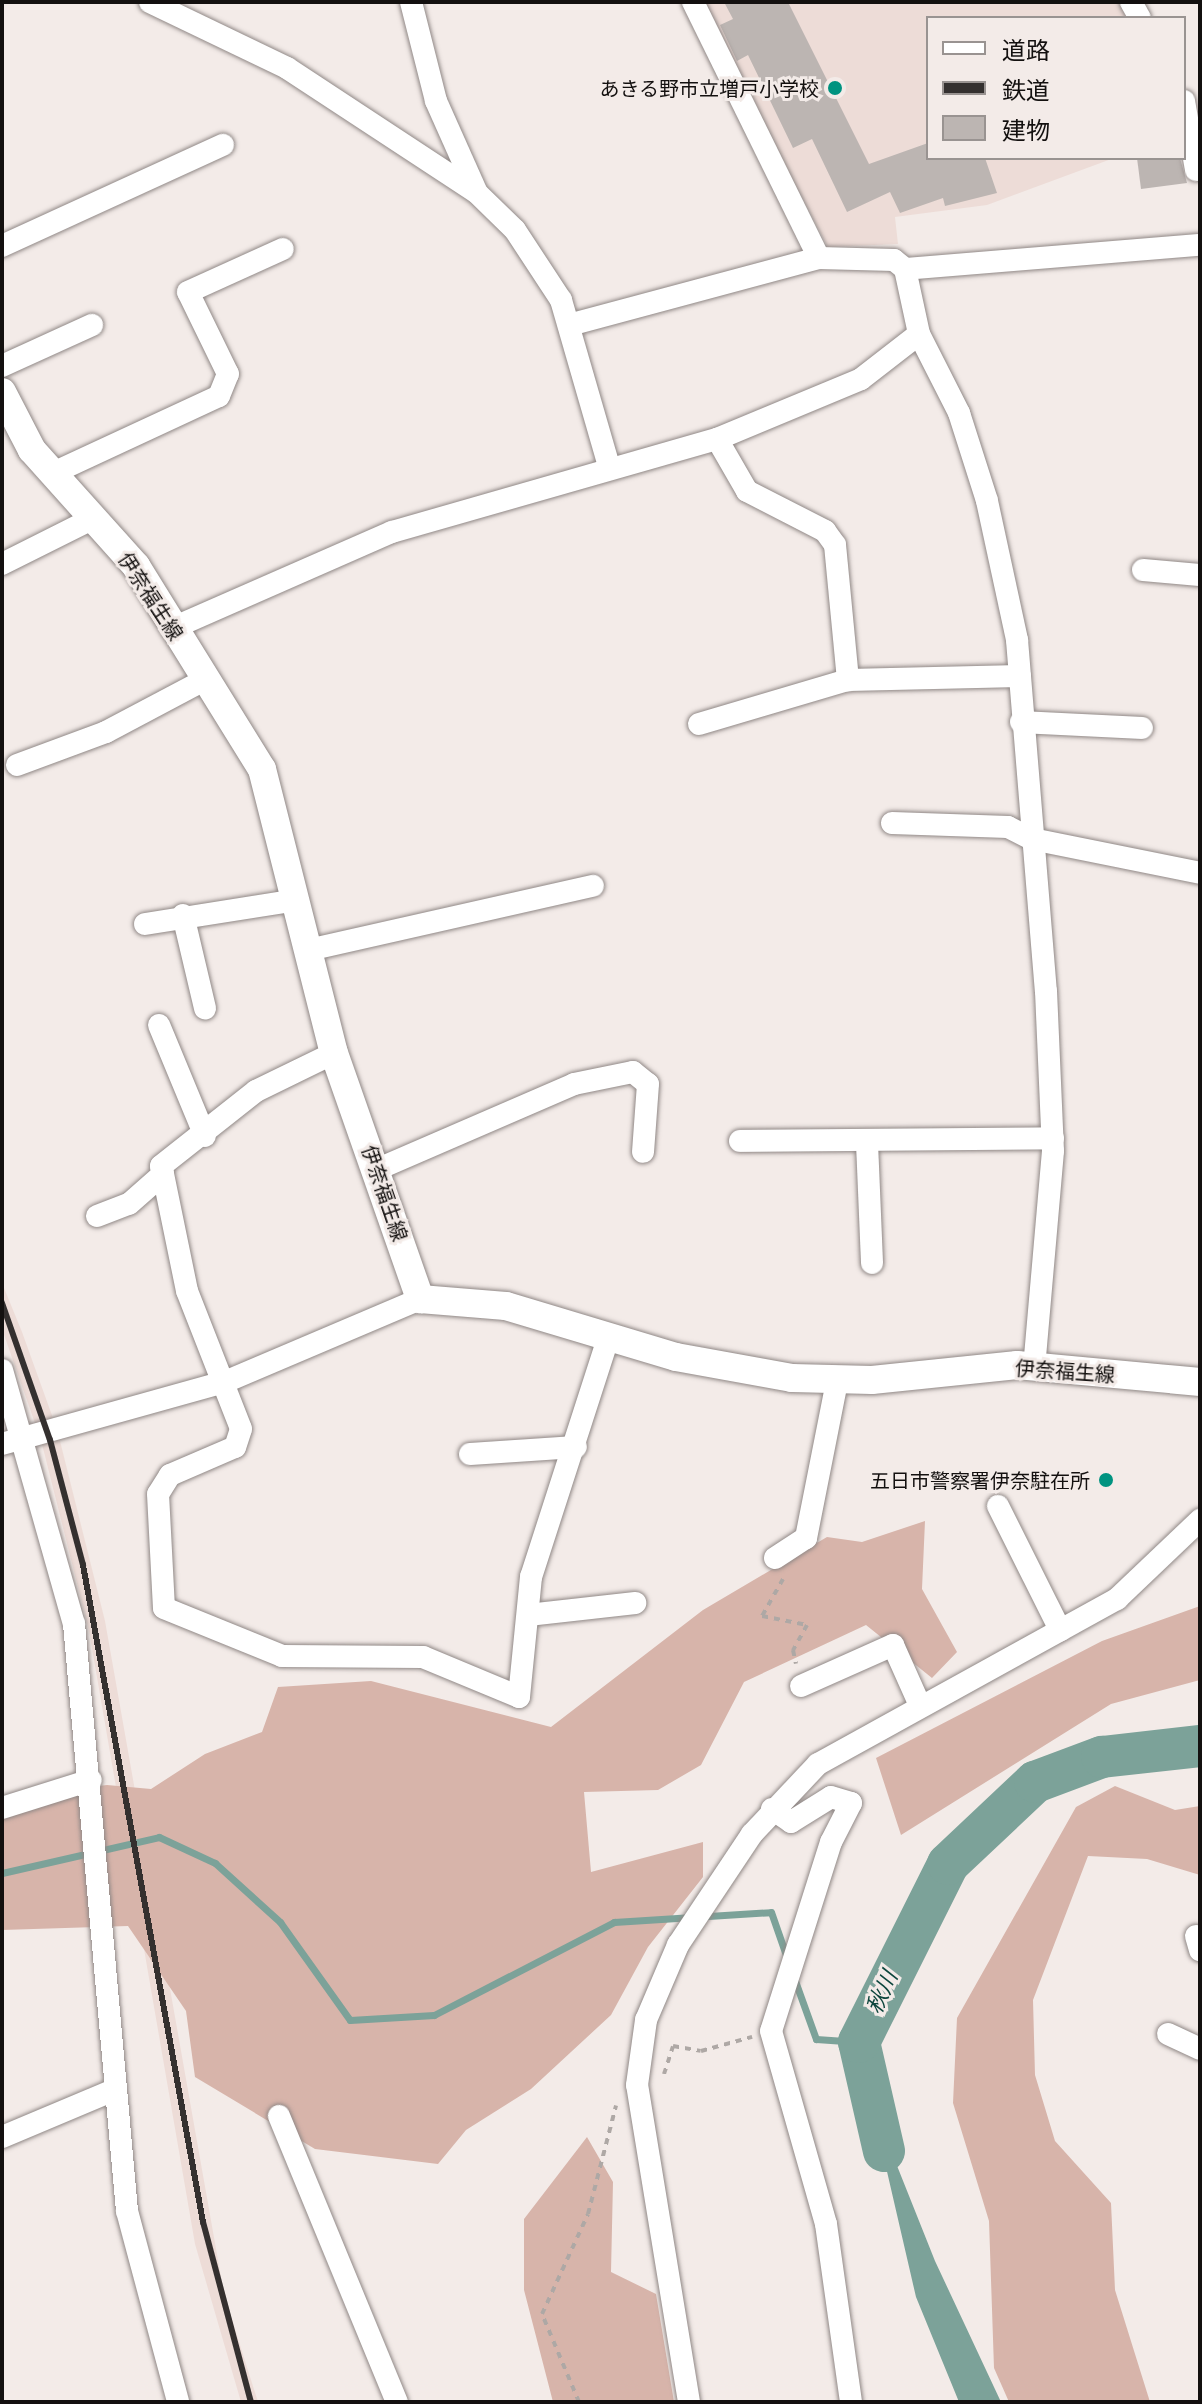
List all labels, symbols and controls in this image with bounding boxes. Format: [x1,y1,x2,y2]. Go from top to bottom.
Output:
legend [926,16,1186,160]
text: 道路 [1002,35,1050,64]
text: 鉄道 [1002,75,1050,104]
place label: あきる野市立増戸小学校 [599,76,819,100]
marker: あきる野市立増戸小学校 [826,79,844,97]
text: 建物 [1002,115,1050,144]
street label: 伊奈福生線 [114,548,188,644]
street label: 伊奈福生線 [357,1142,413,1244]
street label: 伊奈福生線 [1014,1356,1116,1386]
place label: 五日市警察署伊奈駐在所 [870,1468,1090,1492]
marker: 五日市警察署伊奈駐在所 [1097,1471,1115,1489]
water label: 秋川 [860,1967,902,2017]

